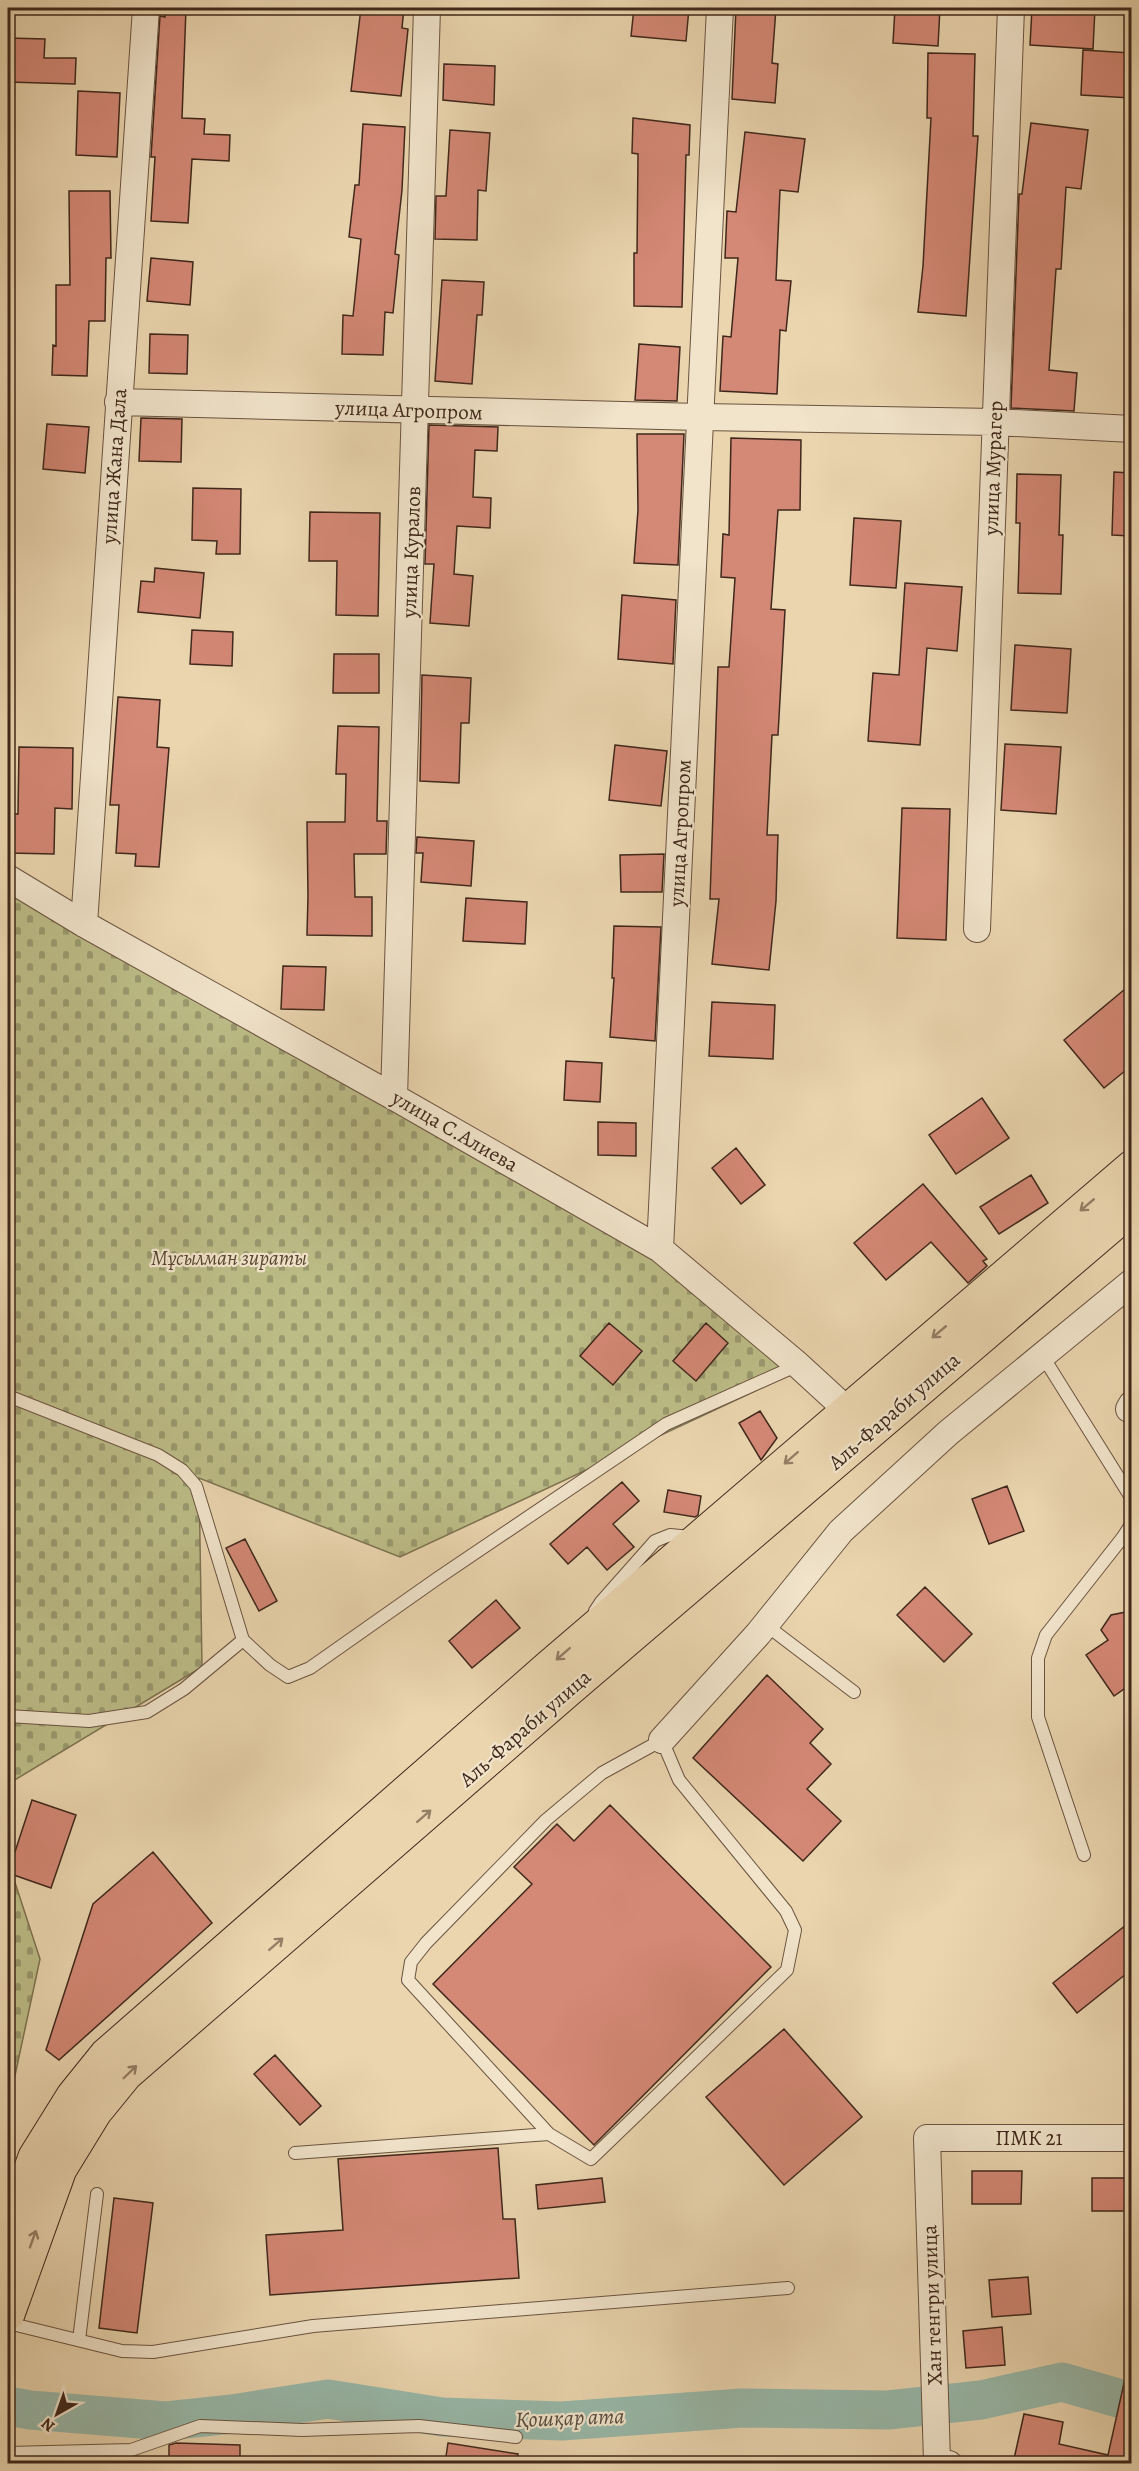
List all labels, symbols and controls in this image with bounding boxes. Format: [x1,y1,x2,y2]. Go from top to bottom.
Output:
street label: улица Жана Дала [95,387,133,546]
street label: улица Агропром [334,393,483,427]
street label: улица Мурагер [977,400,1009,537]
street label: улица Куралов [395,486,427,619]
street label: улица Агропром [662,759,698,908]
street label: улица С.Алиева [386,1083,524,1179]
one-way arrow [1080,1198,1095,1212]
park label: Мұсылман зираты [151,1244,307,1272]
one-way arrow [931,1325,947,1338]
street label: Аль-Фараби улица [821,1346,966,1477]
one-way arrow [783,1451,799,1465]
one-way arrow [555,1648,571,1661]
street label: Аль-Фараби улица [452,1663,597,1794]
one-way arrow [416,1809,431,1823]
one-way arrow [268,1937,284,1950]
one-way arrow [122,2065,137,2079]
street label: ПМК 21 [995,2124,1063,2152]
street label: Хан тенгри улица [915,2224,949,2386]
one-way arrow [29,2230,40,2249]
north arrow [27,2384,87,2444]
water label: Қошқар ата [515,2401,625,2435]
text: N [36,2412,60,2437]

